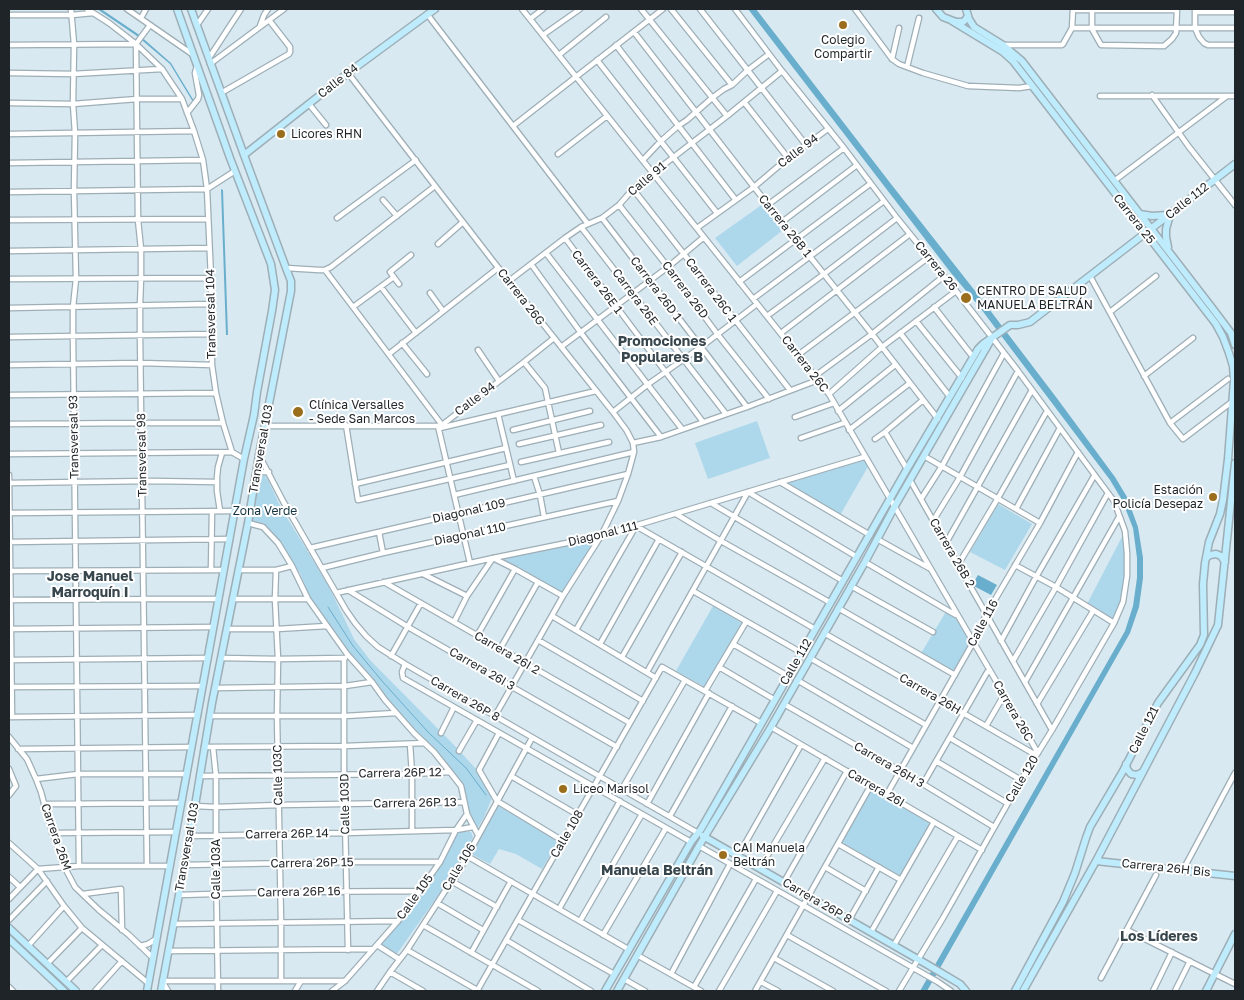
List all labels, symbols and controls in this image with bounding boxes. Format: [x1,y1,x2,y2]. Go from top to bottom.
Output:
marker: Colegio Compartir [837,19,849,31]
place label: Colegio Compartir [814,33,872,61]
street label: Calle 84 [315,61,361,101]
place label: Licores RHN [291,127,362,141]
marker: Licores RHN [275,128,287,140]
street label: Calle 94 [775,131,821,171]
street label: Calle 91 [625,159,669,199]
street label: Calle 112 [1162,180,1212,222]
street label: Carrera 25 [1110,191,1158,247]
street label: Carrera 26B 1 [755,192,815,260]
street label: Carrera 26 [912,238,960,294]
street label: Carrera 26E 1 [568,247,626,317]
street label: Carrera 26D 1 [627,254,685,324]
street label: Carrera 26C 1 [682,255,740,325]
street label: Carrera 26D [659,258,711,322]
street label: Carrera 26G [494,266,548,328]
street label: Carrera 26E [609,266,661,328]
street label: Transversal 104 [203,269,219,359]
place label: CENTRO DE SALUD MANUELA BELTRÁN [977,284,1093,312]
marker: CENTRO DE SALUD MANUELA BELTRÁN [959,291,973,305]
street label: Carrera 26C [778,333,832,395]
district label: Promociones Populares B [618,334,706,367]
street label: Calle 94 [452,379,498,419]
street label: Transversal 93 [66,395,82,479]
place label: Clínica Versalles - Sede San Marcos [309,398,415,426]
street label: Transversal 103 [246,404,276,494]
marker: Clínica Versalles - Sede San Marcos [291,405,305,419]
street label: Transversal 98 [134,413,150,497]
place label: Estación Policía Desepaz [1113,483,1203,511]
marker: Estación Policía Desepaz [1207,491,1219,503]
street label: Diagonal 109 [431,496,507,526]
park label: Zona Verde [233,504,297,518]
street label: Carrera 26B 2 [926,516,978,590]
street label: Diagonal 111 [567,518,639,550]
street label: Diagonal 110 [433,519,507,549]
district label: Jose Manuel Marroquín I [47,569,133,602]
street label: Calle 116 [965,597,1001,649]
street label: Carrera 26I 2 [472,628,542,678]
street label: Calle 112 [777,636,815,688]
street label: Carrera 26I 3 [447,644,517,694]
street label: Carrera 26H [897,671,963,717]
street label: Carrera 26P 8 [428,673,502,725]
street label: Carrera 26C [990,678,1036,744]
street label: Calle 121 [1126,704,1162,756]
street label: Carrera 26H 3 [851,739,927,791]
street label: Calle 103C [270,744,286,806]
street label: Calle 120 [1002,753,1042,805]
street label: Carrera 26P 12 [358,765,442,781]
street label: Carrera 26I [845,766,907,810]
street label: Calle 103D [337,773,353,835]
place label: Liceo Marisol [573,782,649,796]
marker: Liceo Marisol [557,783,569,795]
street label: Carrera 26P 13 [373,795,457,811]
street label: Carrera 26M [38,802,74,872]
street label: Transversal 103 [172,802,202,892]
street label: Calle 108 [548,807,586,861]
street label: Carrera 26P 14 [245,826,329,842]
street label: Calle 103A [209,839,223,899]
street label: Calle 106 [439,841,479,893]
place label: CAI Manuela Beltrán [733,841,805,869]
marker: CAI Manuela Beltrán [717,849,729,861]
street label: Carrera 26P 15 [270,855,354,871]
street label: Carrera 26H Bis [1121,856,1211,880]
district label: Manuela Beltrán [601,863,713,879]
street label: Calle 105 [394,871,436,923]
street label: Carrera 26P 8 [780,875,854,927]
street label: Carrera 26P 16 [257,884,341,900]
district label: Los Líderes [1120,929,1198,945]

